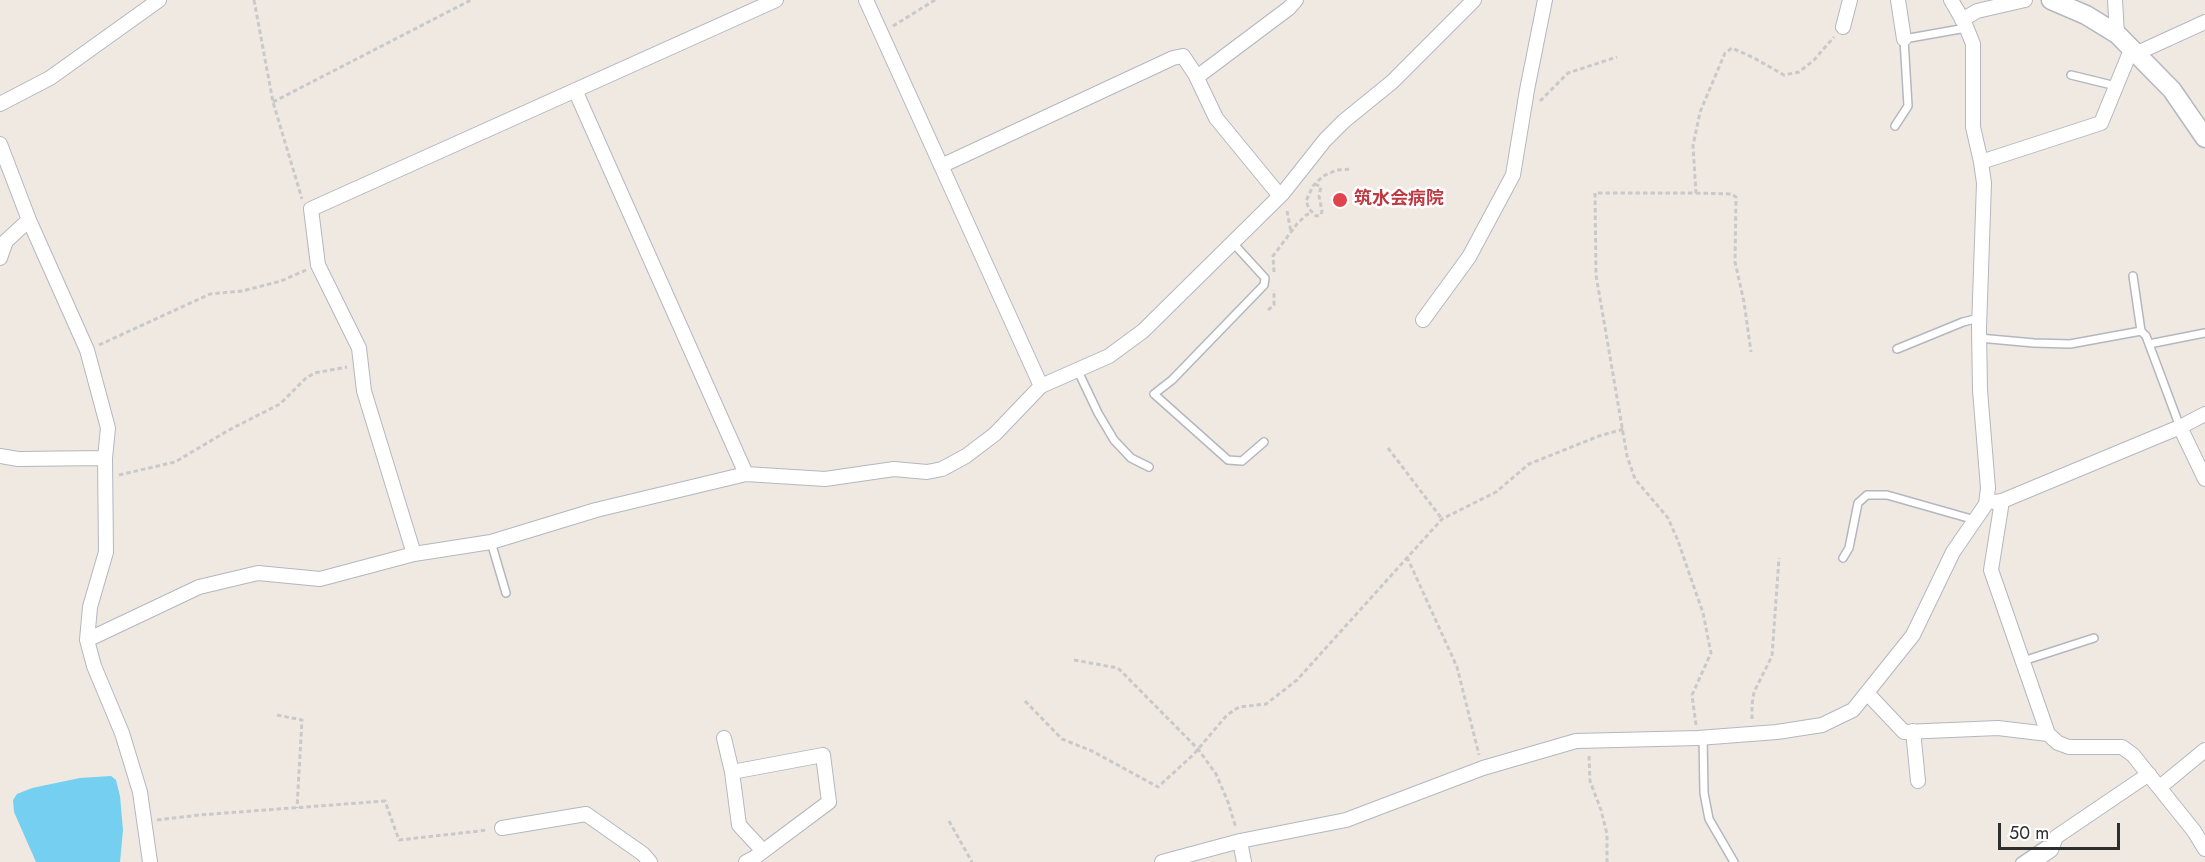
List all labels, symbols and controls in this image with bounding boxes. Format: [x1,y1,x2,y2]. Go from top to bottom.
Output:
place label: 筑水会病院 [1354,189,1444,211]
marker: 筑水会病院 [1331,191,1349,209]
scale bar [2001,811,2122,849]
text: 50 m [2009,820,2049,846]

